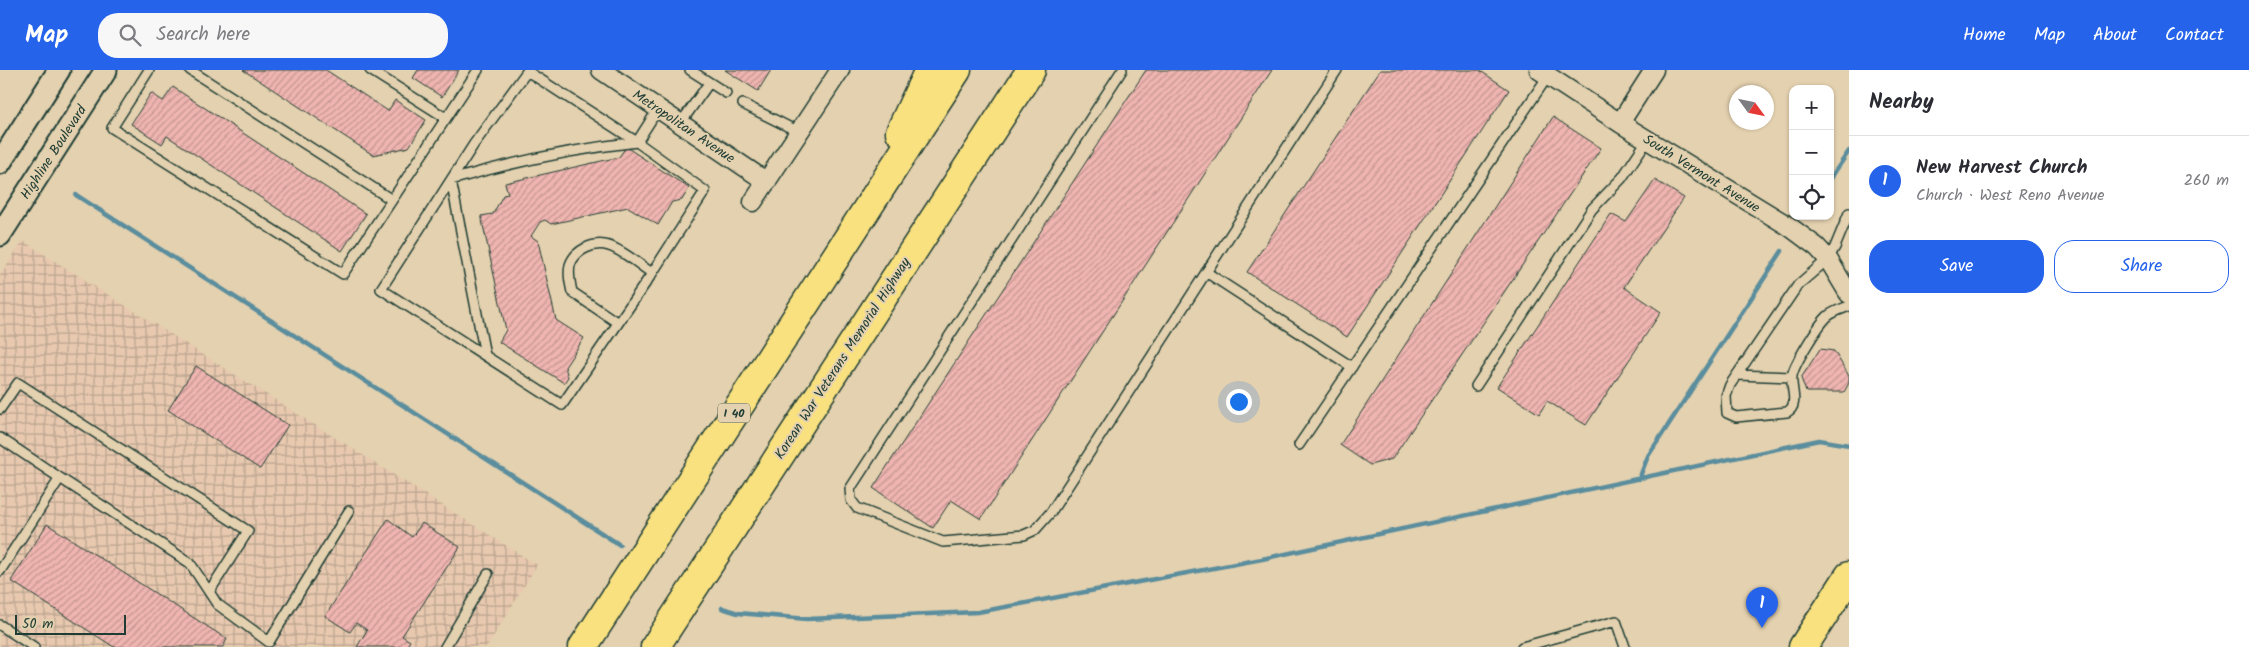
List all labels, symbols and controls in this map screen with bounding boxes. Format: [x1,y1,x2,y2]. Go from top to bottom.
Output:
search box [98,13,448,58]
text: Map [25,16,68,55]
text: Search here [156,20,250,50]
icon: search [116,21,144,49]
text: Home [1963,21,2006,50]
text: Map [2034,21,2065,50]
text: About [2093,21,2137,50]
text: Contact [2165,21,2224,50]
street label: Metropolitan Avenue [628,84,740,170]
north arrow [1729,85,1774,130]
map controls [1789,85,1834,220]
button: + [1789,85,1834,130]
text: Nearby [1869,86,1934,119]
street label: Highline Boulevard [15,100,93,204]
street label: South Vermont Avenue [1639,129,1765,219]
button: − [1789,130,1834,175]
text: New Harvest Church [1916,153,2088,183]
text: 1 [1883,168,1887,193]
text: 260 m [2184,168,2229,193]
button: locate [1789,175,1834,220]
text: Church · West Reno Avenue [1916,183,2104,208]
button: Save [1869,240,2044,293]
button: Share [2054,240,2229,293]
street label: Korean War Veterans Memorial Highway [769,253,917,464]
your location [1226,389,1252,415]
road number: I 40 [718,403,750,422]
pin: 1 [1746,587,1778,628]
scale bar [15,612,126,635]
text: 50 m [22,613,53,635]

